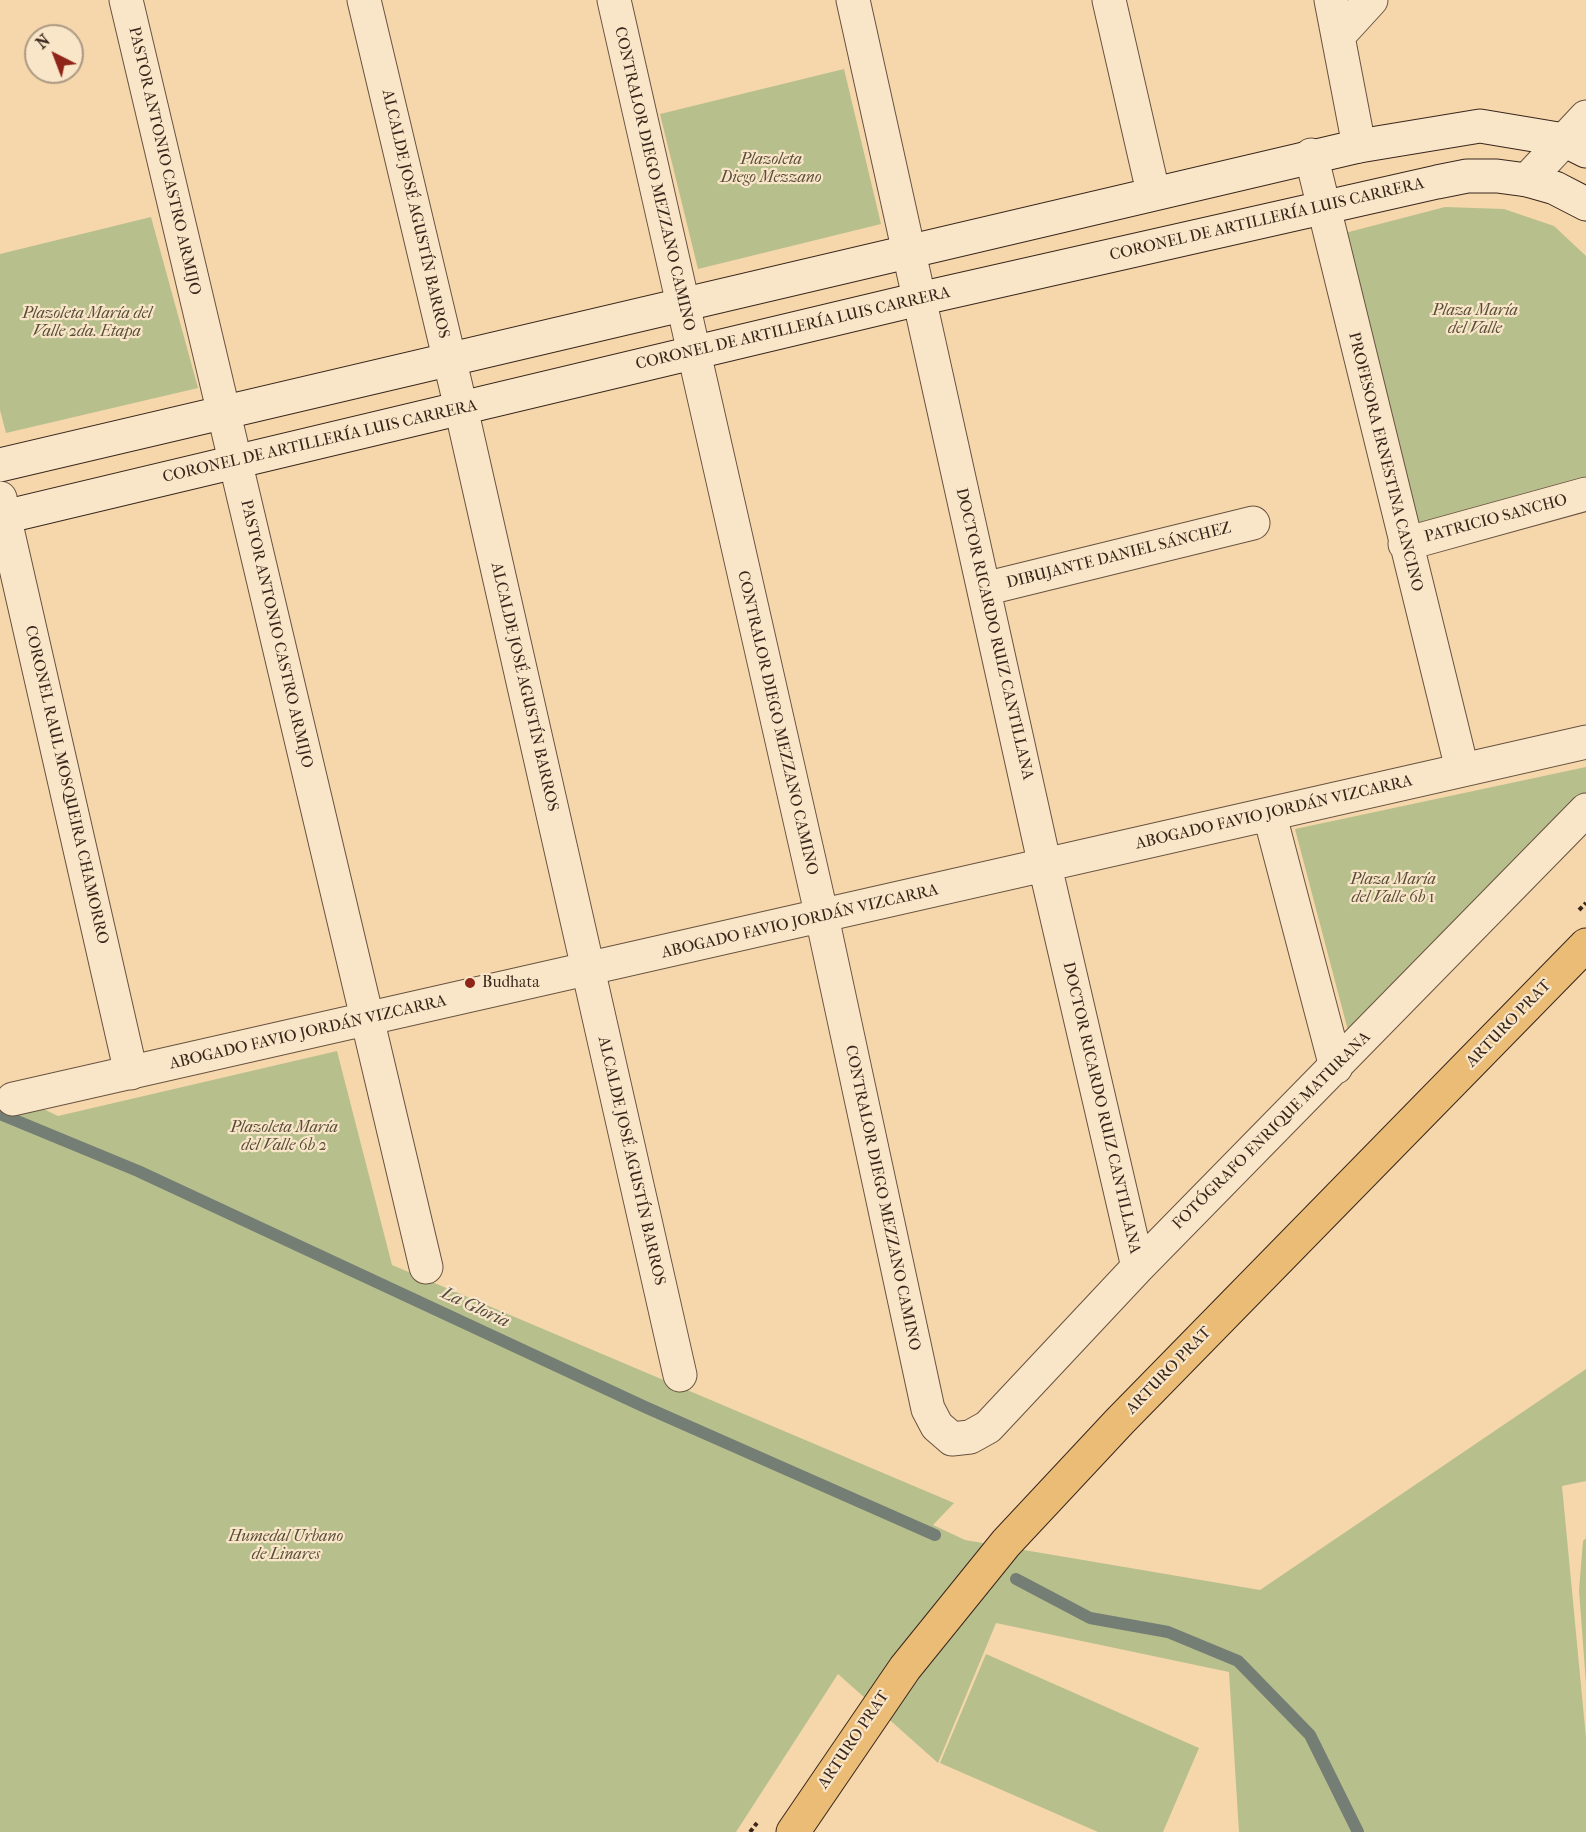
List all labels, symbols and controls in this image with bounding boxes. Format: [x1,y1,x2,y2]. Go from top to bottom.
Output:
north arrow [24,24,84,84]
street label: PASTOR ANTONIO CASTRO ARMIJO [124,25,204,297]
street label: CONTRALOR DIEGO MEZZANO CAMINO [610,25,698,333]
text: N [32,31,54,53]
street label: ALCALDE JOSÉ AGUSTÍN BARROS [377,88,453,340]
park label: Plazoleta Diego Mezzano [720,150,822,188]
street label: CORONEL DE ARTILLERÍA LUIS CARRERA [1108,174,1426,266]
street label: CORONEL DE ARTILLERÍA LUIS CARRERA [634,283,952,375]
park label: Plaza María del Valle [1432,301,1518,339]
park label: Plazoleta María del Valle 2da. Etapa [22,304,152,342]
street label: PROFESORA ERNESTINA CANCINO [1343,330,1427,594]
street label: CORONEL DE ARTILLERÍA LUIS CARRERA [161,396,479,488]
street label: DOCTOR RICARDO RUIZ CANTILLANA [951,486,1037,782]
street label: PATRICIO SANCHO [1423,491,1569,547]
street label: PASTOR ANTONIO CASTRO ARMIJO [236,498,316,770]
street label: DIBUJANTE DANIEL SÁNCHEZ [1005,519,1233,593]
street label: ALCALDE JOSÉ AGUSTÍN BARROS [486,561,562,813]
street label: CONTRALOR DIEGO MEZZANO CAMINO [733,569,821,877]
street label: CORONEL RAUL MOSQUEIRA CHAMORRO [20,624,112,946]
street label: ABOGADO FAVIO JORDÁN VIZCARRA [1134,772,1414,854]
park label: Plaza María del Valle 6b 1 [1350,870,1436,908]
street label: ABOGADO FAVIO JORDÁN VIZCARRA [660,881,940,963]
street label: DOCTOR RICARDO RUIZ CANTILLANA [1058,960,1144,1256]
place label: Budhata [482,973,540,993]
marker: Budhata [463,976,477,990]
street label: ARTURO PRAT [1463,976,1555,1072]
street label: ABOGADO FAVIO JORDÁN VIZCARRA [168,992,448,1074]
street label: FOTÓGRAFO ENRIQUE MATURANA [1169,1028,1375,1234]
street label: ALCALDE JOSÉ AGUSTÍN BARROS [593,1035,669,1287]
street label: CONTRALOR DIEGO MEZZANO CAMINO [840,1043,924,1353]
park label: Plazoleta María del Valle 6b 2 [230,1118,338,1156]
water label: La Gloria [437,1283,513,1333]
street label: ARTURO PRAT [1123,1323,1215,1419]
park label: Humedal Urbano de Linares [229,1527,343,1565]
street label: ARTURO PRAT [814,1687,894,1793]

